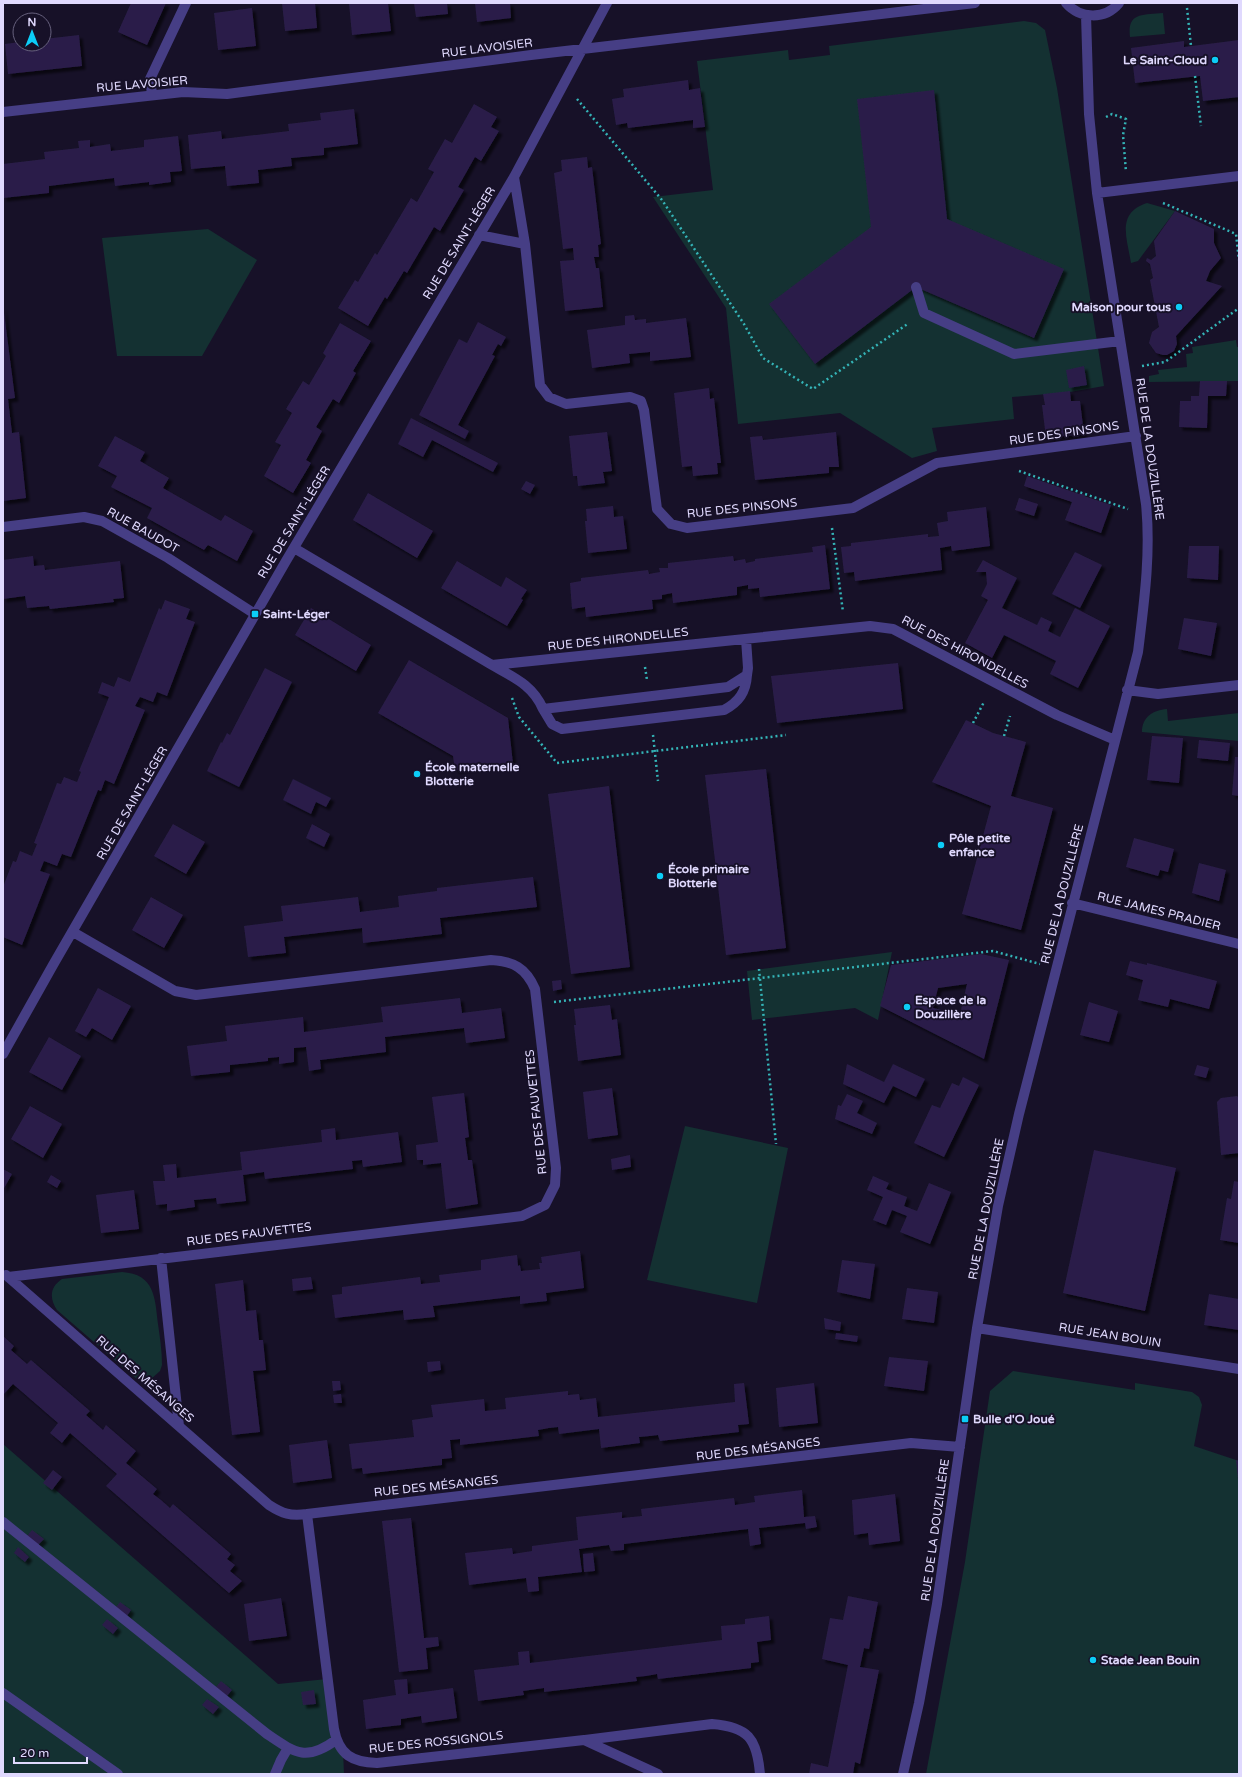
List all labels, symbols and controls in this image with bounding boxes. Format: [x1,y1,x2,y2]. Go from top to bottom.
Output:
north arrow [12,12,52,52]
text: N [28,16,36,29]
street label: RUE LAVOISIER [441,35,533,61]
place label: Le Saint-Cloud [1123,53,1207,67]
marker: Le Saint-Cloud [1210,55,1220,65]
street label: RUE LAVOISIER [96,73,188,95]
street label: RUE DE SAINT-LÉGER [420,184,498,302]
place label: Maison pour tous [1071,300,1171,315]
marker: Maison pour tous [1174,302,1184,312]
street label: RUE DE LA DOUZILLÈRE [1133,377,1167,521]
street label: RUE DES PINSONS [1008,418,1120,448]
street label: RUE DE SAINT-LÉGER [255,463,333,581]
street label: RUE DES PINSONS [686,495,798,521]
street label: RUE BAUDOT [104,504,182,556]
place label: Saint-Léger [263,607,330,622]
marker: Saint-Léger [250,609,260,619]
street label: RUE DES HIRONDELLES [899,613,1031,691]
street label: RUE DES HIRONDELLES [547,625,689,653]
street label: RUE DE SAINT-LÉGER [94,744,170,862]
place label: École maternelle Blotterie [425,760,520,788]
marker: École maternelle Blotterie [412,769,422,779]
street label: RUE DE LA DOUZILLÈRE [1038,822,1086,965]
place label: Pôle petite enfance [949,831,1011,859]
marker: Pôle petite enfance [936,840,946,850]
place label: École primaire Blotterie [668,862,749,890]
marker: École primaire Blotterie [655,871,665,881]
street label: RUE JAMES PRADIER [1096,889,1222,933]
place label: Espace de la Douzillère [915,993,986,1021]
marker: Espace de la Douzillère [902,1002,912,1012]
street label: RUE DES FAUVETTES [522,1049,550,1175]
street label: RUE DE LA DOUZILLÈRE [965,1137,1007,1281]
street label: RUE DES FAUVETTES [186,1219,312,1249]
street label: RUE JEAN BOUIN [1058,1320,1162,1350]
street label: RUE DES MÉSANGES [93,1333,197,1425]
place label: Bulle d'O Joué [973,1412,1055,1426]
marker: Bulle d'O Joué [960,1414,970,1424]
street label: RUE DES MÉSANGES [695,1434,821,1464]
street label: RUE DE LA DOUZILLÈRE [918,1458,952,1602]
street label: RUE DES MÉSANGES [373,1473,499,1499]
place label: Stade Jean Bouin [1101,1653,1200,1667]
marker: Stade Jean Bouin [1088,1655,1098,1665]
street label: RUE DES ROSSIGNOLS [368,1728,504,1756]
scale bar [14,1739,87,1765]
text: 20 m [20,1746,49,1760]

